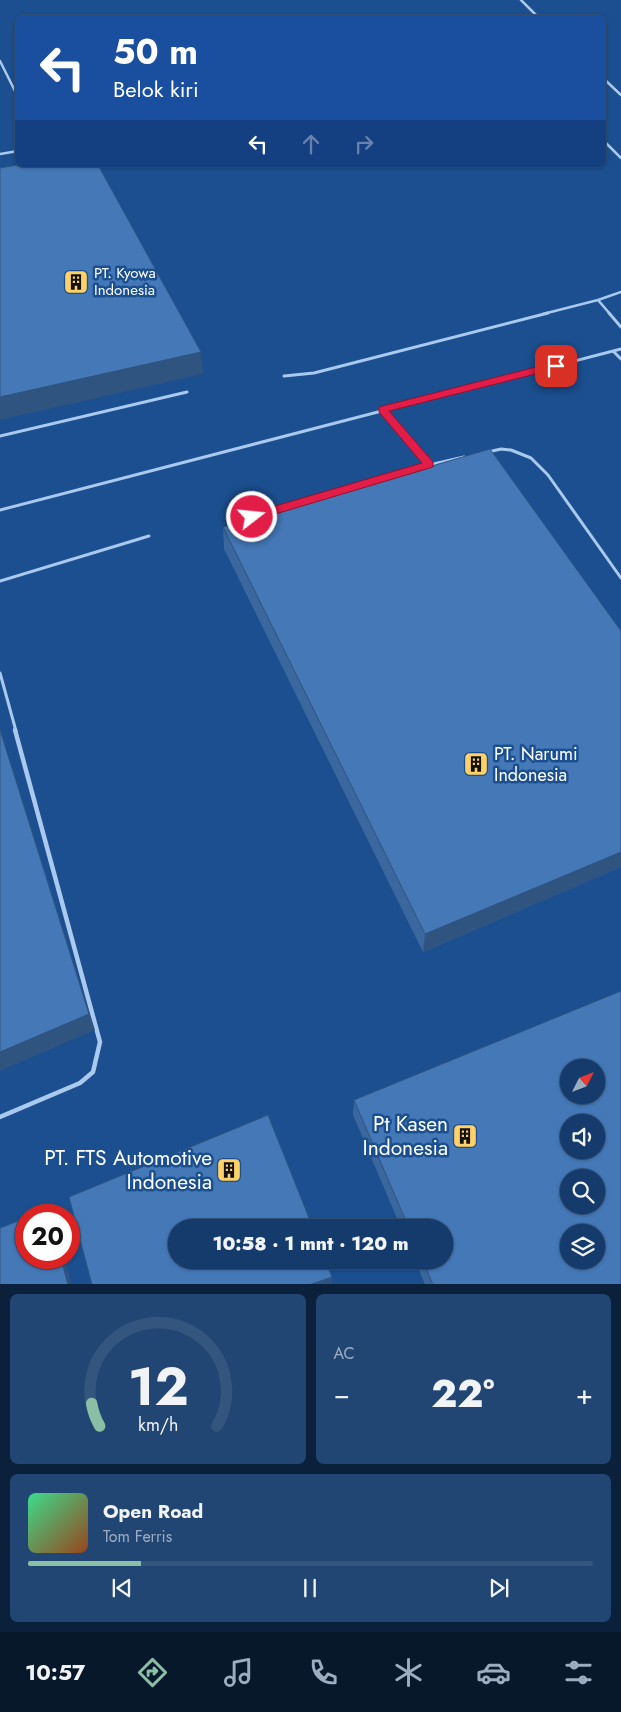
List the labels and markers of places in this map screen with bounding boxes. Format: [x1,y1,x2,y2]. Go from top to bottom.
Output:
place label: PT. Kyowa Indonesia [94,262,156,301]
building icon: PT. Kyowa Indonesia [63,269,89,295]
pin [535,345,577,387]
place label: PT. Narumi Indonesia [494,741,578,788]
building icon: PT. Narumi Indonesia [463,751,489,777]
place label: Pt Kasen Indonesia [363,1109,448,1163]
building icon: Pt Kasen Indonesia [452,1123,478,1149]
place label: PT. FTS Automotive Indonesia [44,1143,212,1197]
building icon: PT. FTS Automotive Indonesia [216,1157,242,1183]

